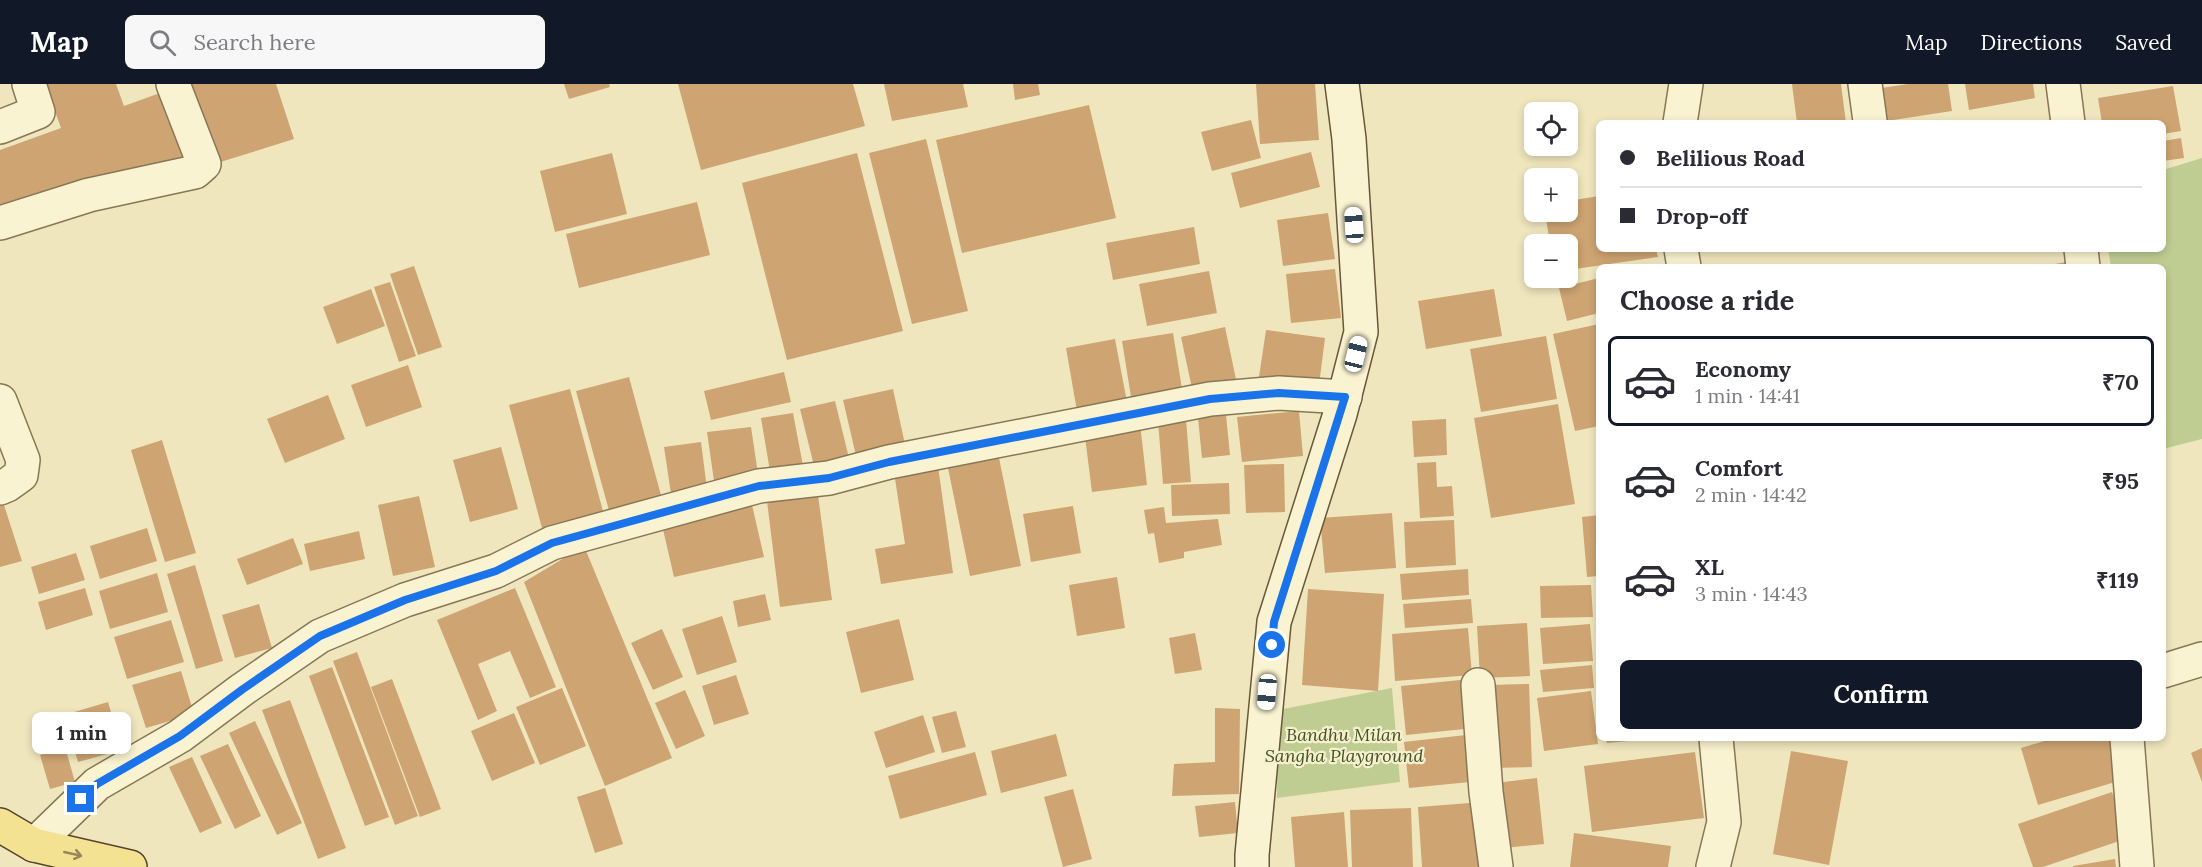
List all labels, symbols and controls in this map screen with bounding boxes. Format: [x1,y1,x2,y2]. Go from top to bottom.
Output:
search box [125,15,545,69]
text: Map [30,24,89,60]
icon: search [146,26,179,59]
text: Search here [194,28,316,56]
text: Map [1905,29,1948,56]
text: Directions [1981,29,2082,56]
text: Saved [2115,29,2172,56]
map controls [1524,102,1578,288]
button: locate [1524,102,1578,156]
text: Belilious Road [1656,144,1805,172]
button: + [1524,168,1578,222]
text: Drop-off [1656,202,1748,230]
car [1344,206,1364,244]
button: − [1524,234,1578,288]
text: Choose a ride [1620,283,1794,317]
car [1343,334,1369,374]
icon: car [1623,354,1677,408]
text: Economy [1695,355,1791,383]
text: ₹70 [2102,368,2139,396]
text: 1 min · 14:41 [1695,383,1800,408]
icon: car [1623,453,1677,507]
text: Comfort [1695,454,1783,482]
text: ₹95 [2102,467,2139,495]
text: 2 min · 14:42 [1695,482,1807,507]
icon: car [1623,552,1677,606]
text: XL [1695,553,1724,581]
text: ₹119 [2096,566,2139,594]
text: 3 min · 14:43 [1695,581,1808,606]
route start [1258,631,1285,658]
button: Confirm [1620,660,2142,729]
car [1256,673,1278,711]
callout: 1 min [32,712,130,754]
text: 1 min [56,720,107,745]
park label: Bandhu Milan Sangha Playground [1265,723,1423,767]
route end [67,785,94,812]
one-way arrow [63,848,82,860]

